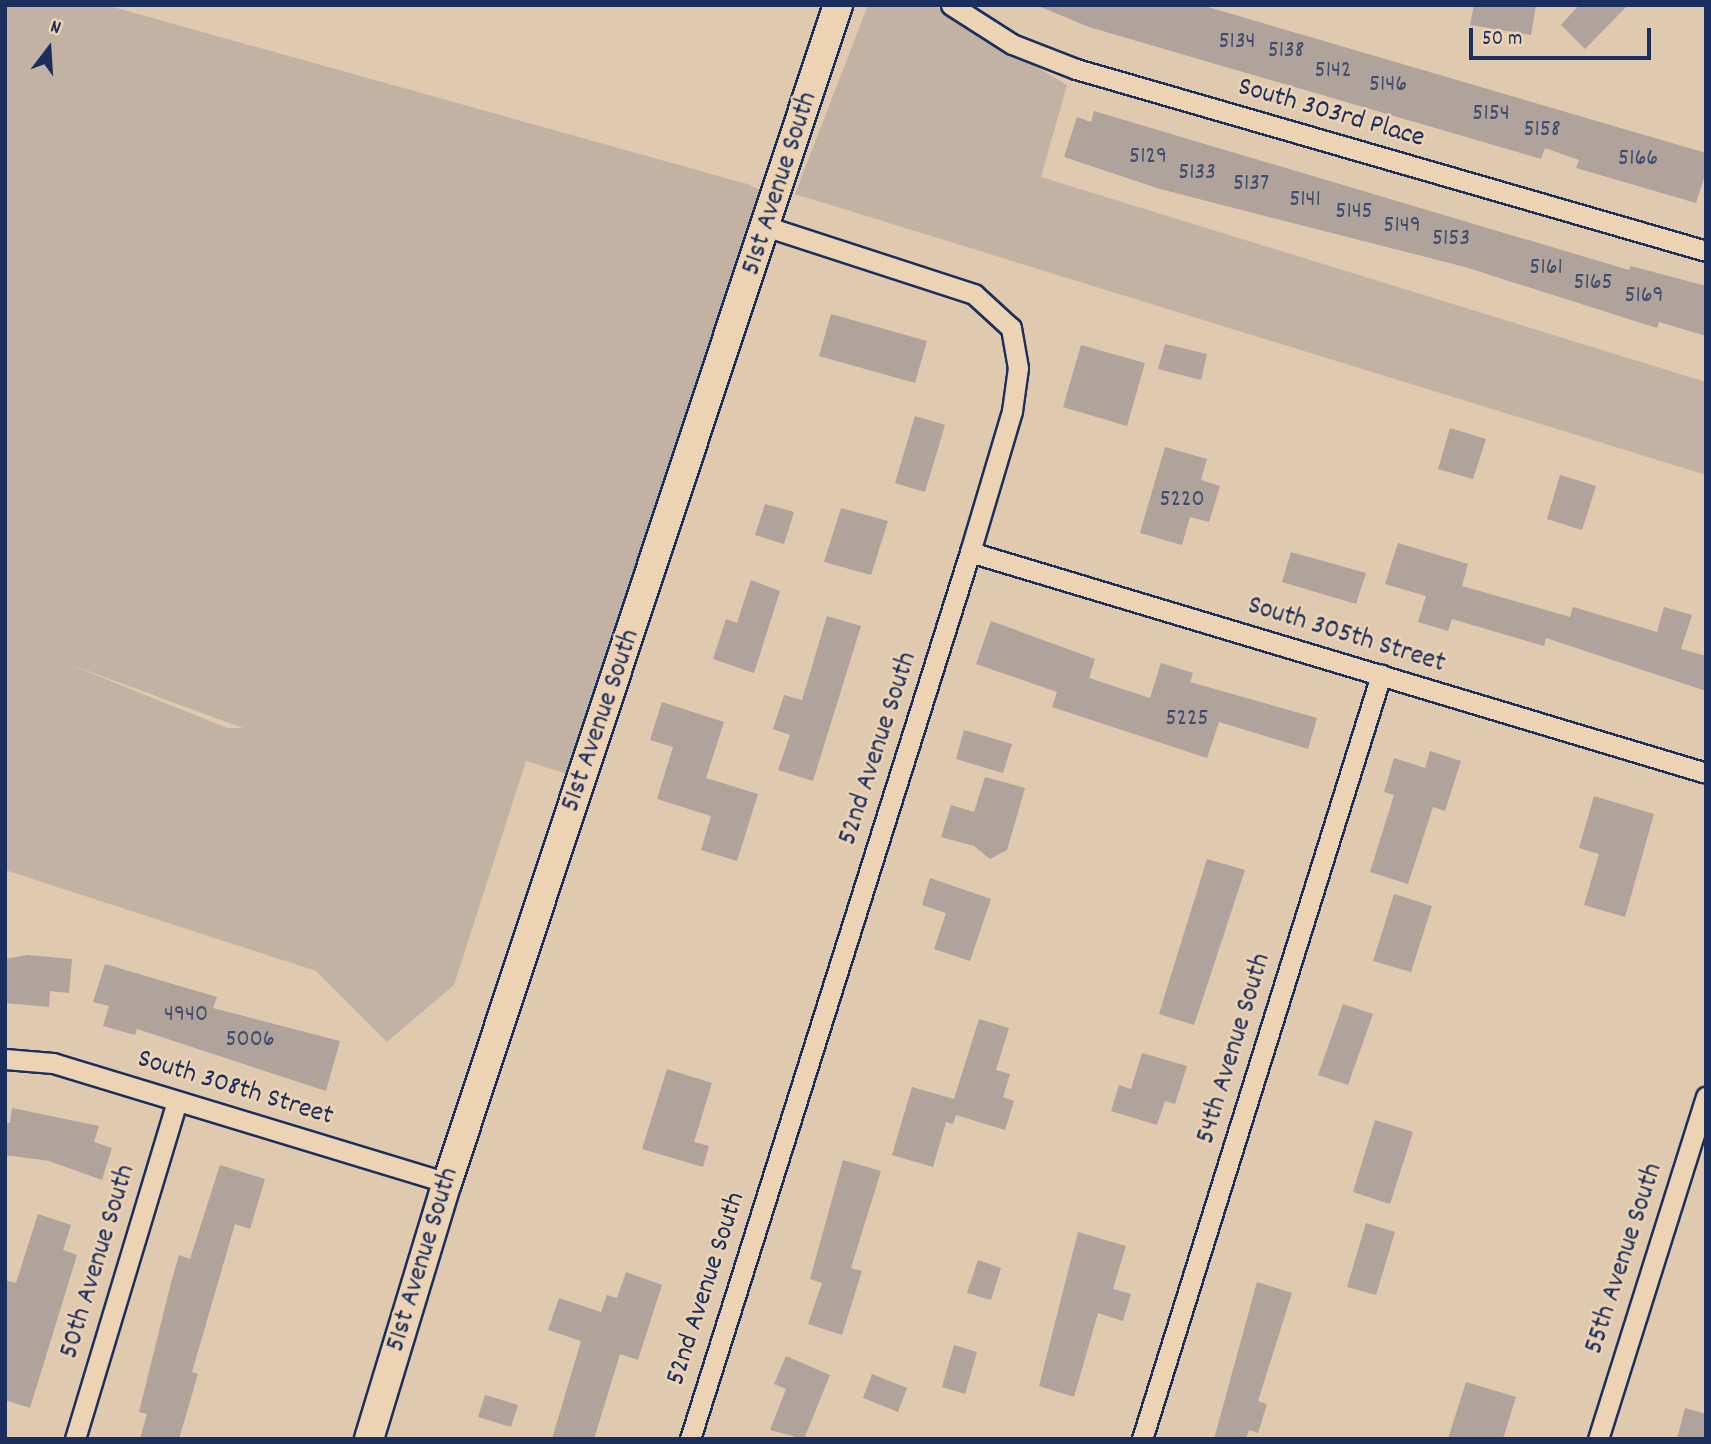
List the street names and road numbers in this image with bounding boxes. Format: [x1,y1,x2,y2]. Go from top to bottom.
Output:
street label: South 303rd Place [1234,71,1428,157]
street label: 51st Avenue South [736,88,826,280]
street label: South 305th Street [1243,590,1449,682]
street label: 51st Avenue South [555,625,649,817]
street label: 52nd Avenue South [832,648,926,850]
street label: 54th Avenue South [1190,950,1280,1148]
street label: South 308th Street [133,1043,337,1135]
street label: 55th Avenue South [1578,1159,1672,1359]
street label: 50th Avenue South [54,1161,144,1363]
street label: 51st Avenue South [380,1164,468,1356]
street label: 52nd Avenue South [660,1188,754,1390]

